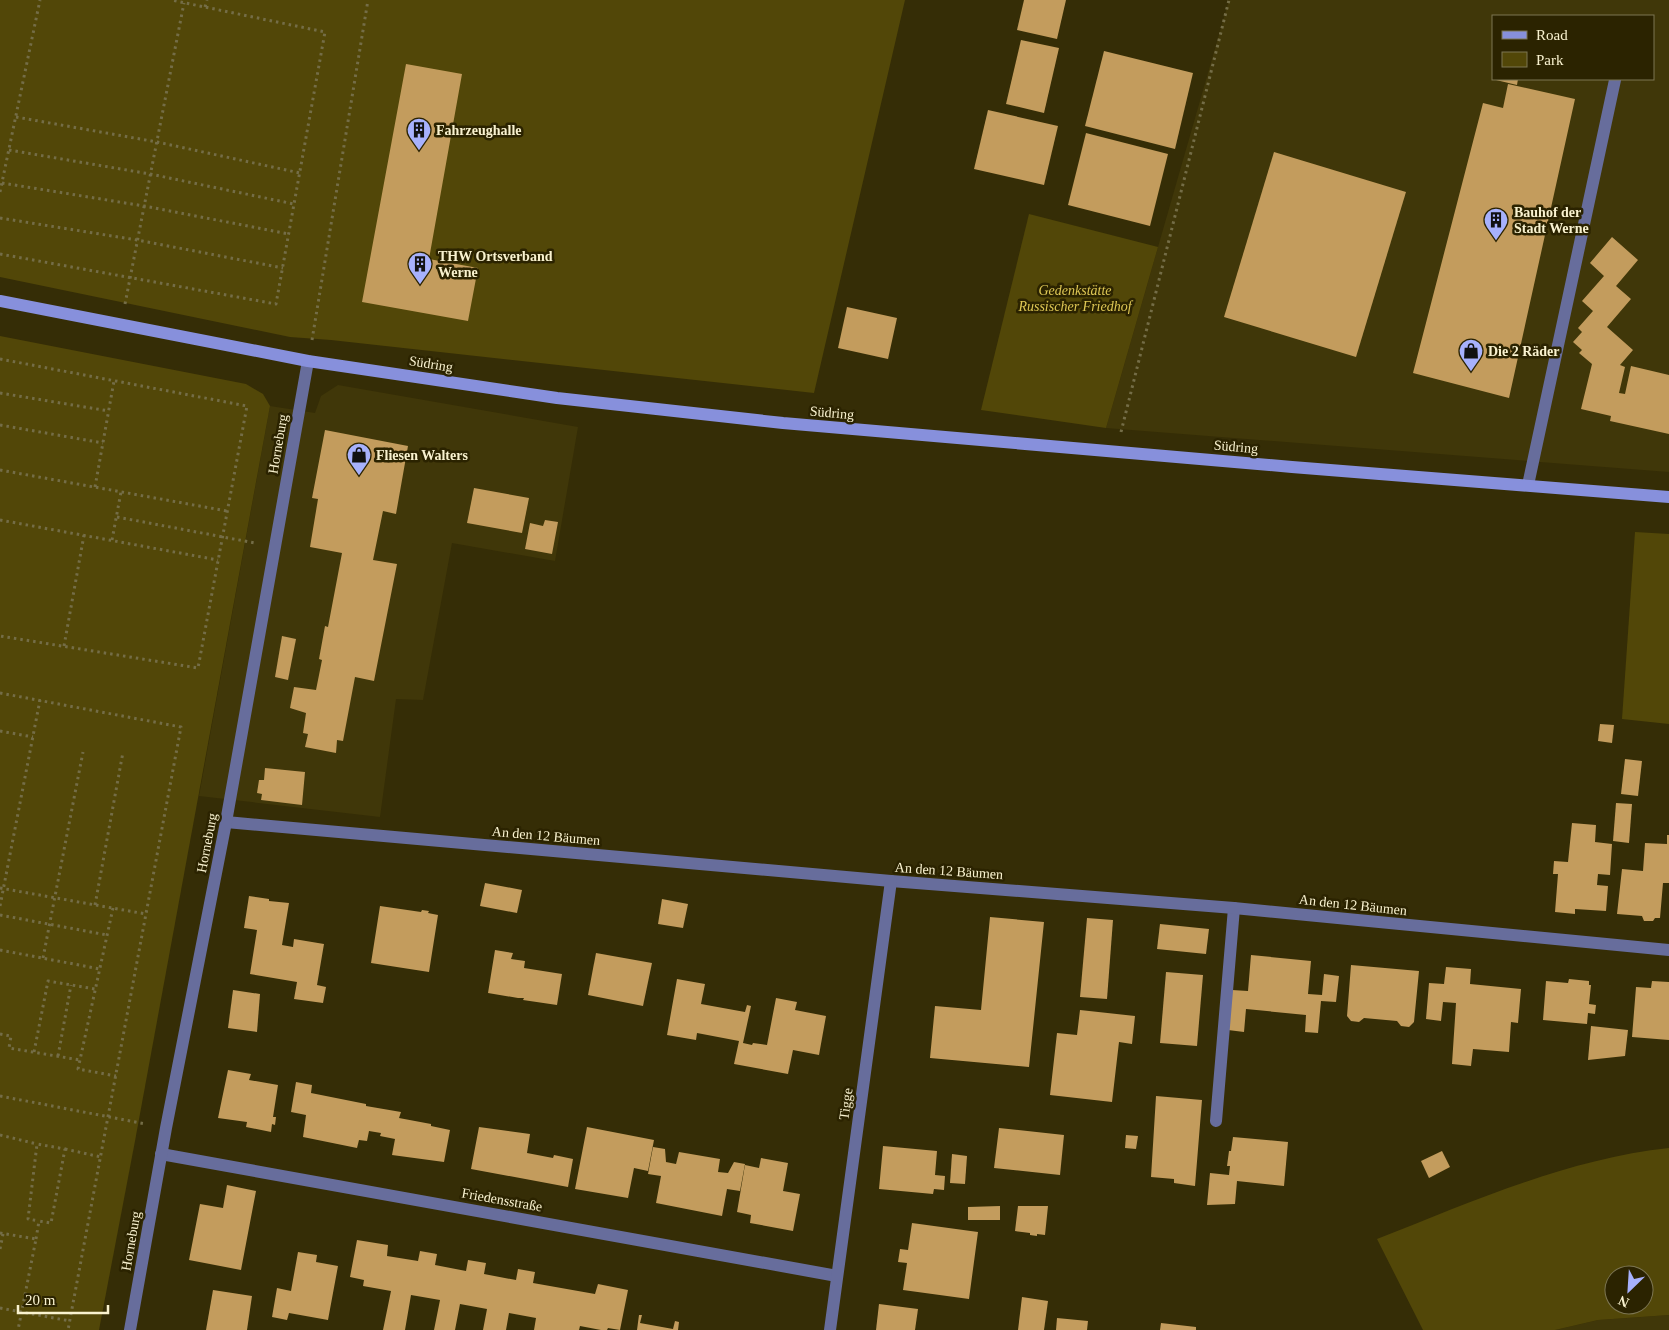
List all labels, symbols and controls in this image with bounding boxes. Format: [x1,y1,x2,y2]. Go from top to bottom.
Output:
legend [1492,15,1654,80]
text: Road [1536,27,1568,43]
text: Park [1536,52,1564,68]
building icon: Fahrzeughalle [406,117,432,151]
place label: Fahrzeughalle [436,123,522,138]
place label: Bauhof der Stadt Werne [1514,205,1589,236]
building icon: Bauhof der Stadt Werne [1483,207,1509,241]
place label: THW Ortsverband Werne [438,249,553,280]
building icon: THW Ortsverband Werne [407,251,433,285]
park label: Gedenkstätte Russischer Friedhof [1017,283,1134,314]
shop icon: Die 2 Räder [1458,338,1484,372]
place label: Die 2 Räder [1488,344,1560,359]
street label: Südring [408,353,454,375]
street label: Südring [809,404,855,422]
street label: Horneburg [265,413,291,475]
street label: Südring [1213,438,1259,456]
shop icon: Fliesen Walters [346,442,372,476]
place label: Fliesen Walters [376,448,468,463]
street label: Horneburg [194,812,220,874]
street label: An den 12 Bäumen [491,824,601,848]
street label: An den 12 Bäumen [894,860,1004,882]
street label: An den 12 Bäumen [1298,892,1408,918]
street label: Tigge [836,1087,856,1121]
street label: Friedensstraße [460,1186,544,1214]
street label: Horneburg [118,1210,144,1272]
north arrow [1604,1265,1654,1315]
scale bar [18,1282,108,1314]
text: 20 m [25,1292,56,1308]
text: N [1616,1292,1631,1310]

